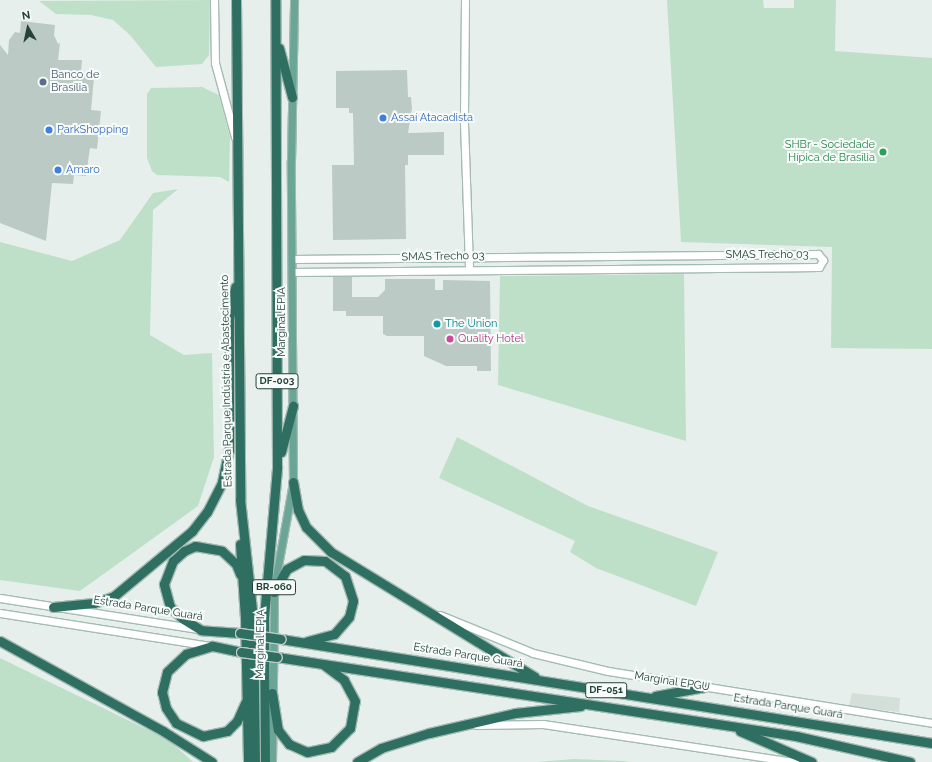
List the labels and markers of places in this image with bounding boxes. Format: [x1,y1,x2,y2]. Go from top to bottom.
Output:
place label: Banco de Brasília [51,69,99,95]
marker: Banco de Brasília [38,77,48,87]
place label: Assaí Atacadista [391,111,473,125]
marker: Assaí Atacadista [378,113,388,123]
place label: ParkShopping [57,123,128,137]
marker: ParkShopping [44,125,54,135]
place label: SHBr - Sociedade Hípica de Brasília [785,139,875,165]
marker: SHBr - Sociedade Hípica de Brasília [878,147,888,157]
place label: Amaro [66,163,100,177]
marker: Amaro [53,165,63,175]
place label: The Union [445,317,497,331]
marker: The Union [432,319,442,329]
place label: Quality Hotel [458,332,524,346]
marker: Quality Hotel [445,334,455,344]

